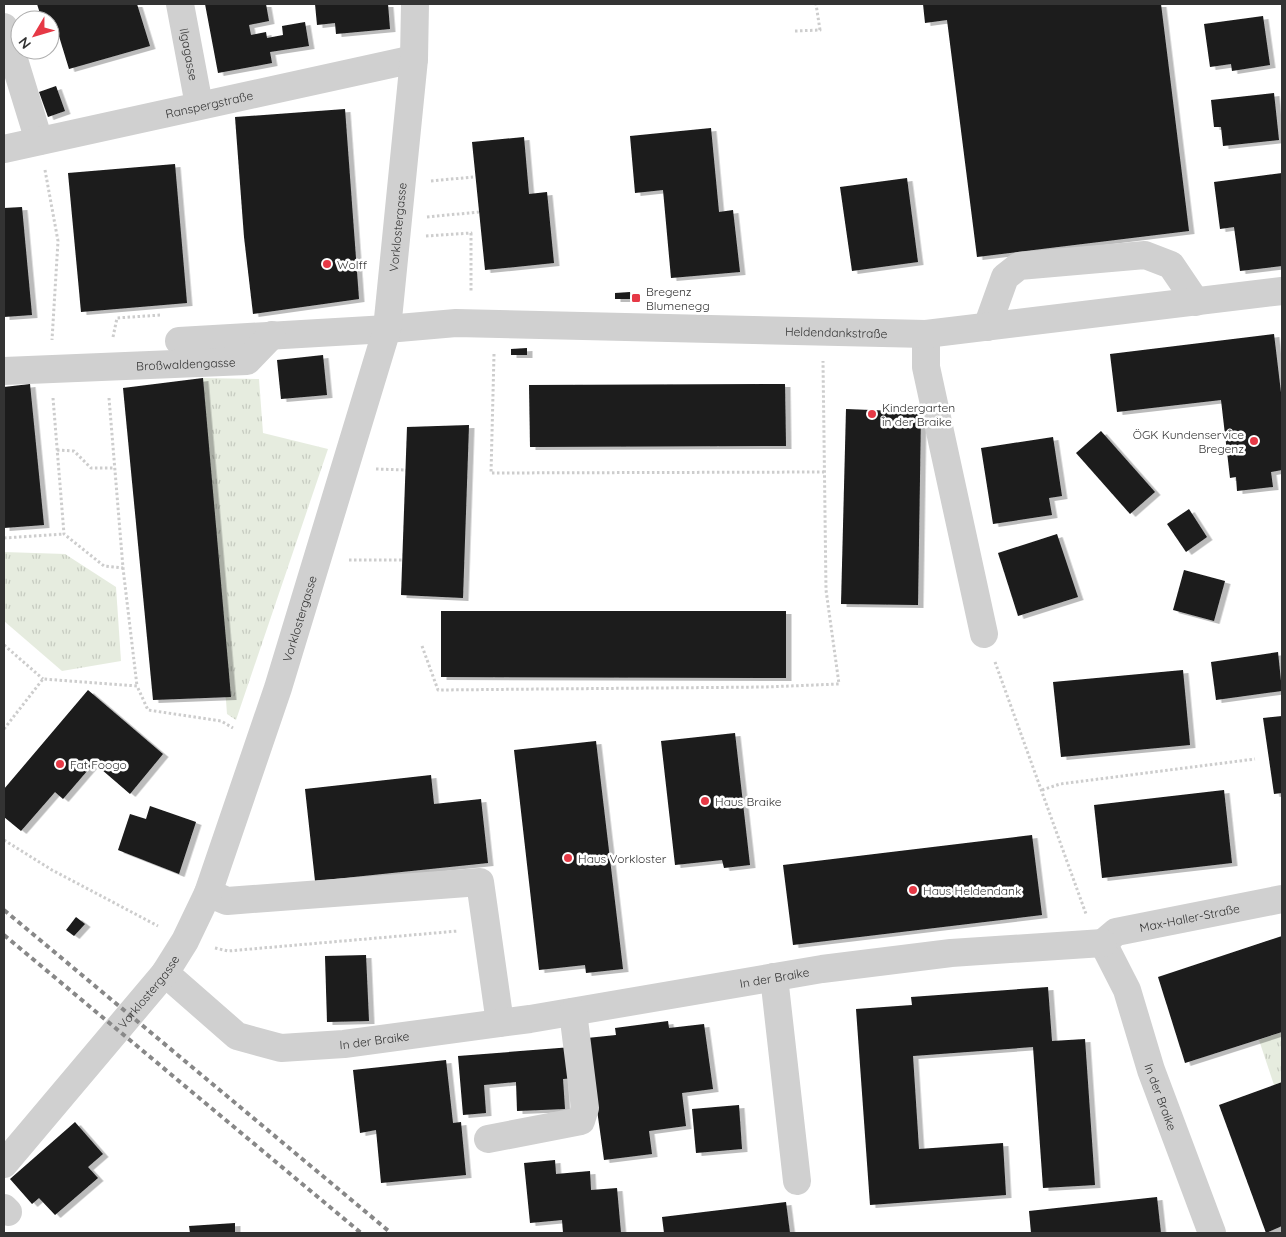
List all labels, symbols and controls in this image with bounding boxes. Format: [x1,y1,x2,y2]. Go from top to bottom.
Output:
north arrow [10,10,60,60]
street label: Ilgagasse [177,27,202,82]
text: N [14,33,35,53]
street label: Ranspergstraße [164,87,255,121]
street label: Vorklostergasse [385,182,409,272]
place label: Wolff [337,257,367,272]
marker: Wolff [321,258,333,270]
place label: Bregenz Blumenegg [646,284,710,313]
marker: Bregenz Blumenegg [630,292,642,304]
street label: Heldendankstraße [785,323,888,341]
street label: Broßwaldengasse [136,354,236,373]
place label: Kindergarten in der Braike [882,400,955,429]
marker: Kindergarten in der Braike [866,408,878,420]
place label: ÖGK Kundenservice Bregenz [1133,427,1244,456]
marker: ÖGK Kundenservice Bregenz [1248,435,1260,447]
street label: Vorklostergasse [279,573,319,664]
place label: Fat Foogo [70,757,127,772]
marker: Fat Foogo [54,758,66,770]
place label: Haus Braike [715,794,782,809]
marker: Haus Braike [699,795,711,807]
place label: Haus Vorkloster [578,851,667,866]
marker: Haus Vorkloster [562,852,574,864]
place label: Haus Heldendank [923,883,1021,898]
marker: Haus Heldendank [907,884,919,896]
street label: Max-Haller-Straße [1138,900,1241,935]
street label: Vorklostergasse [114,952,182,1031]
street label: In der Braike [738,964,810,990]
street label: In der Braike [339,1028,410,1052]
street label: In der Braike [1142,1062,1180,1133]

